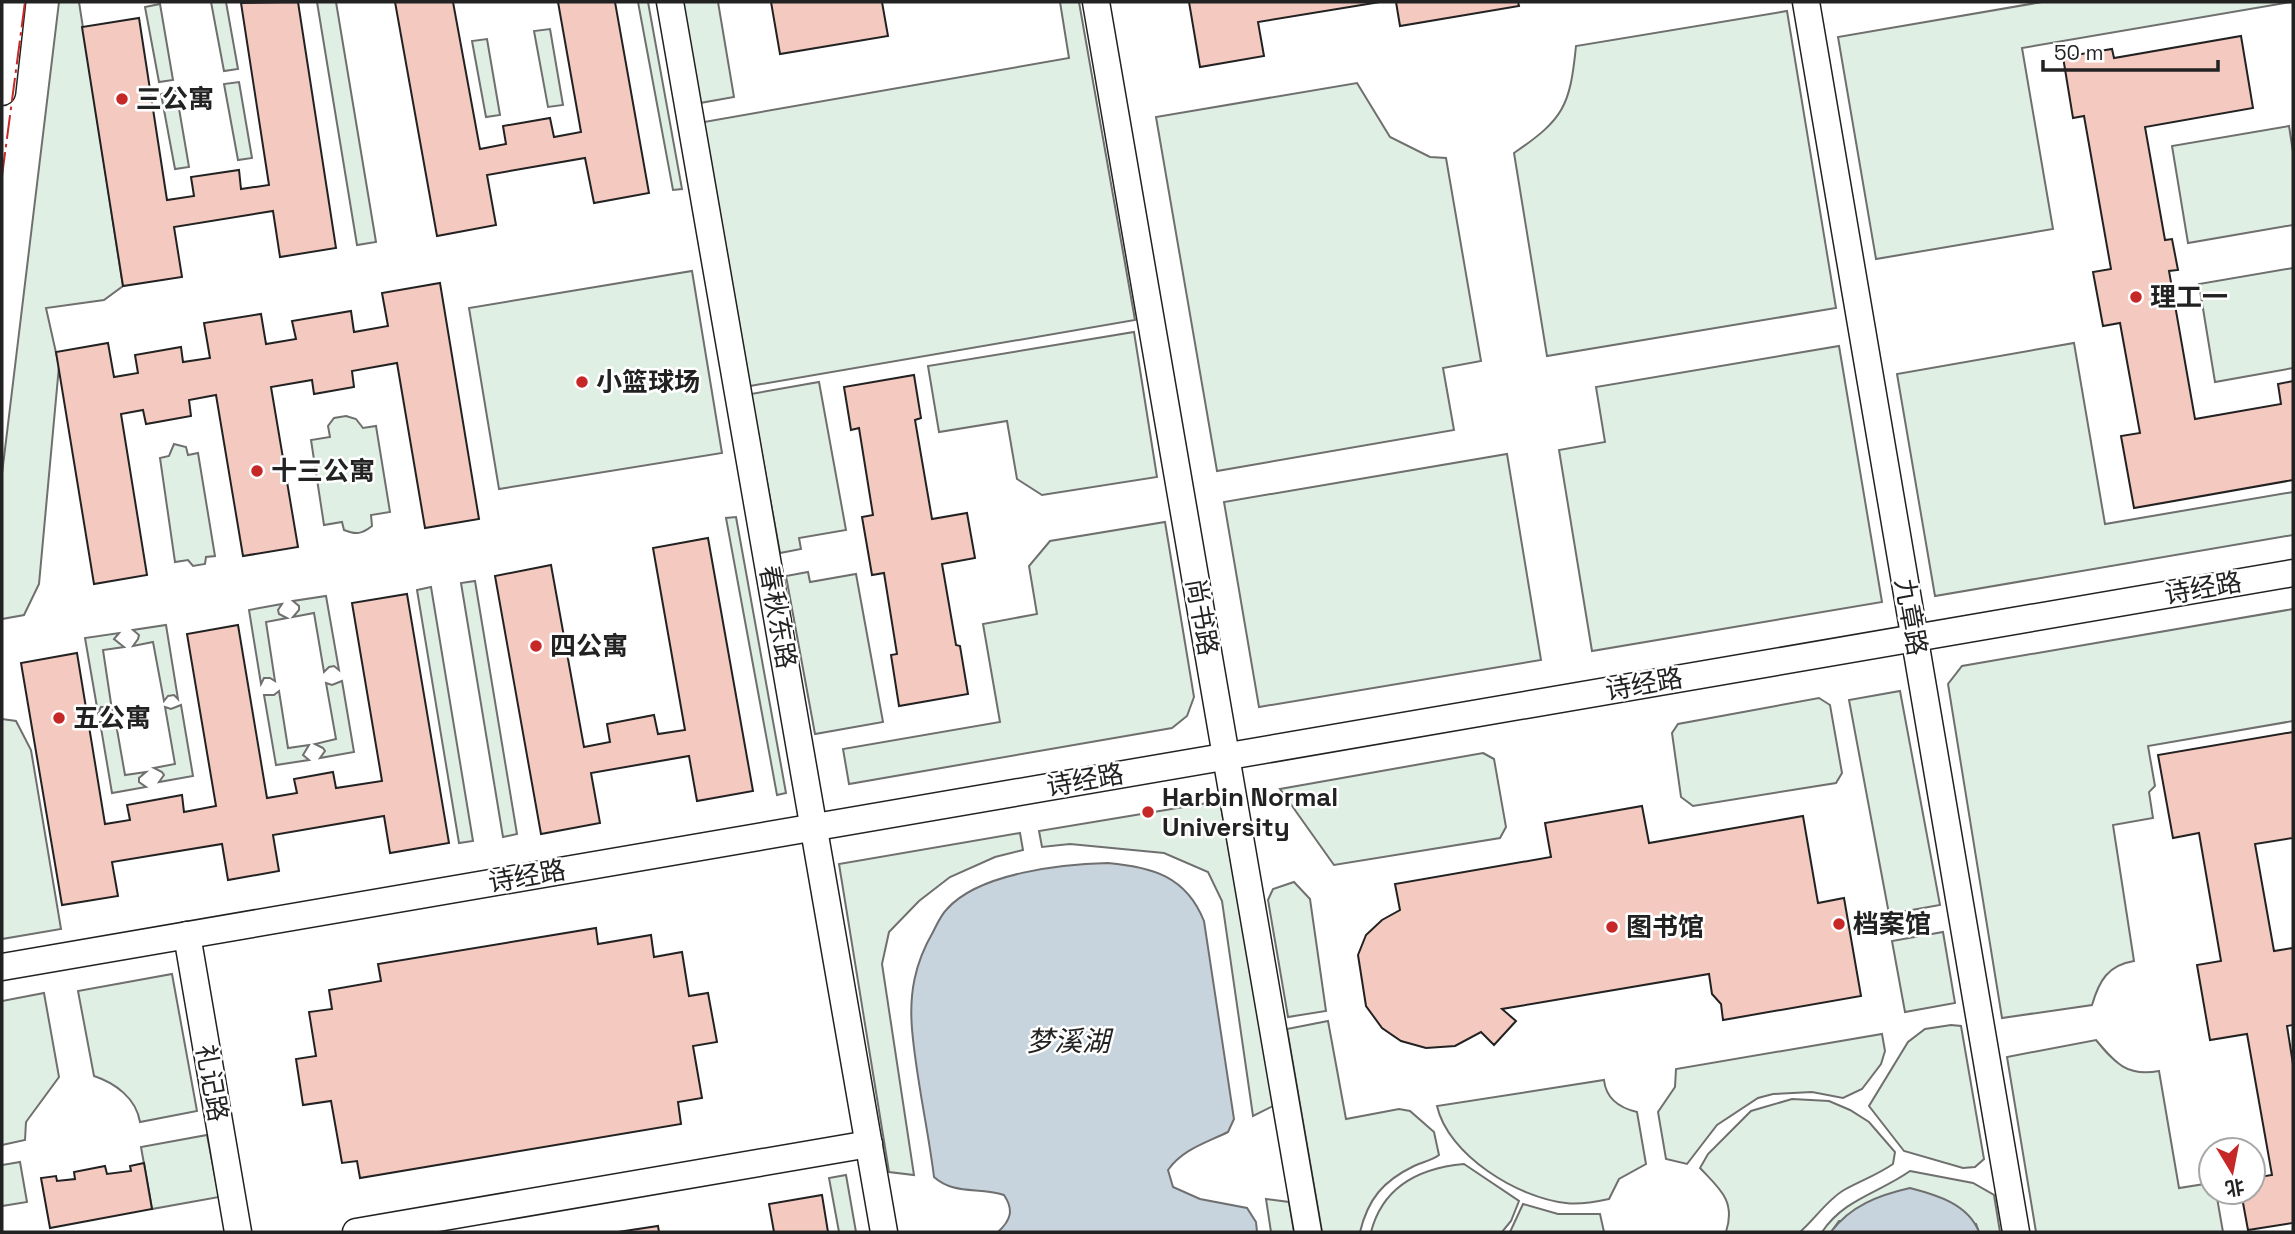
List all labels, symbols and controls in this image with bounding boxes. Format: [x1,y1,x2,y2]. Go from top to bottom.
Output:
scale bar [2043,28,2218,72]
text: 50 m [2054,39,2104,66]
place label: 三公寓 [136,82,214,116]
marker: 三公寓 [114,91,130,107]
place label: 理工一 [2150,280,2228,314]
marker: 理工一 [2128,289,2144,305]
place label: 小篮球场 [596,365,700,399]
marker: 小篮球场 [574,374,590,390]
place label: 十三公寓 [271,454,375,488]
marker: 十三公寓 [249,463,265,479]
street label: 春秋东路 [752,563,804,671]
street label: 诗经路 [2162,564,2244,612]
street label: 尚书路 [1178,576,1226,658]
street label: 九章路 [1887,576,1935,658]
place label: 四公寓 [550,629,628,663]
marker: 四公寓 [528,638,544,654]
street label: 诗经路 [1603,660,1685,708]
place label: 五公寓 [73,701,151,735]
marker: 五公寓 [51,710,67,726]
street label: 诗经路 [1044,756,1126,804]
place label: Harbin Normal University [1162,780,1338,844]
marker: Harbin Normal University [1140,804,1156,820]
street label: 诗经路 [486,852,568,900]
place label: 档案馆 [1853,907,1931,941]
place label: 图书馆 [1626,910,1704,944]
marker: 档案馆 [1831,916,1847,932]
marker: 图书馆 [1604,919,1620,935]
water label: 梦溪湖 [1026,1023,1114,1059]
street label: 礼记路 [188,1042,236,1124]
north arrow [2197,1136,2267,1206]
text: 北 [2223,1173,2246,1201]

